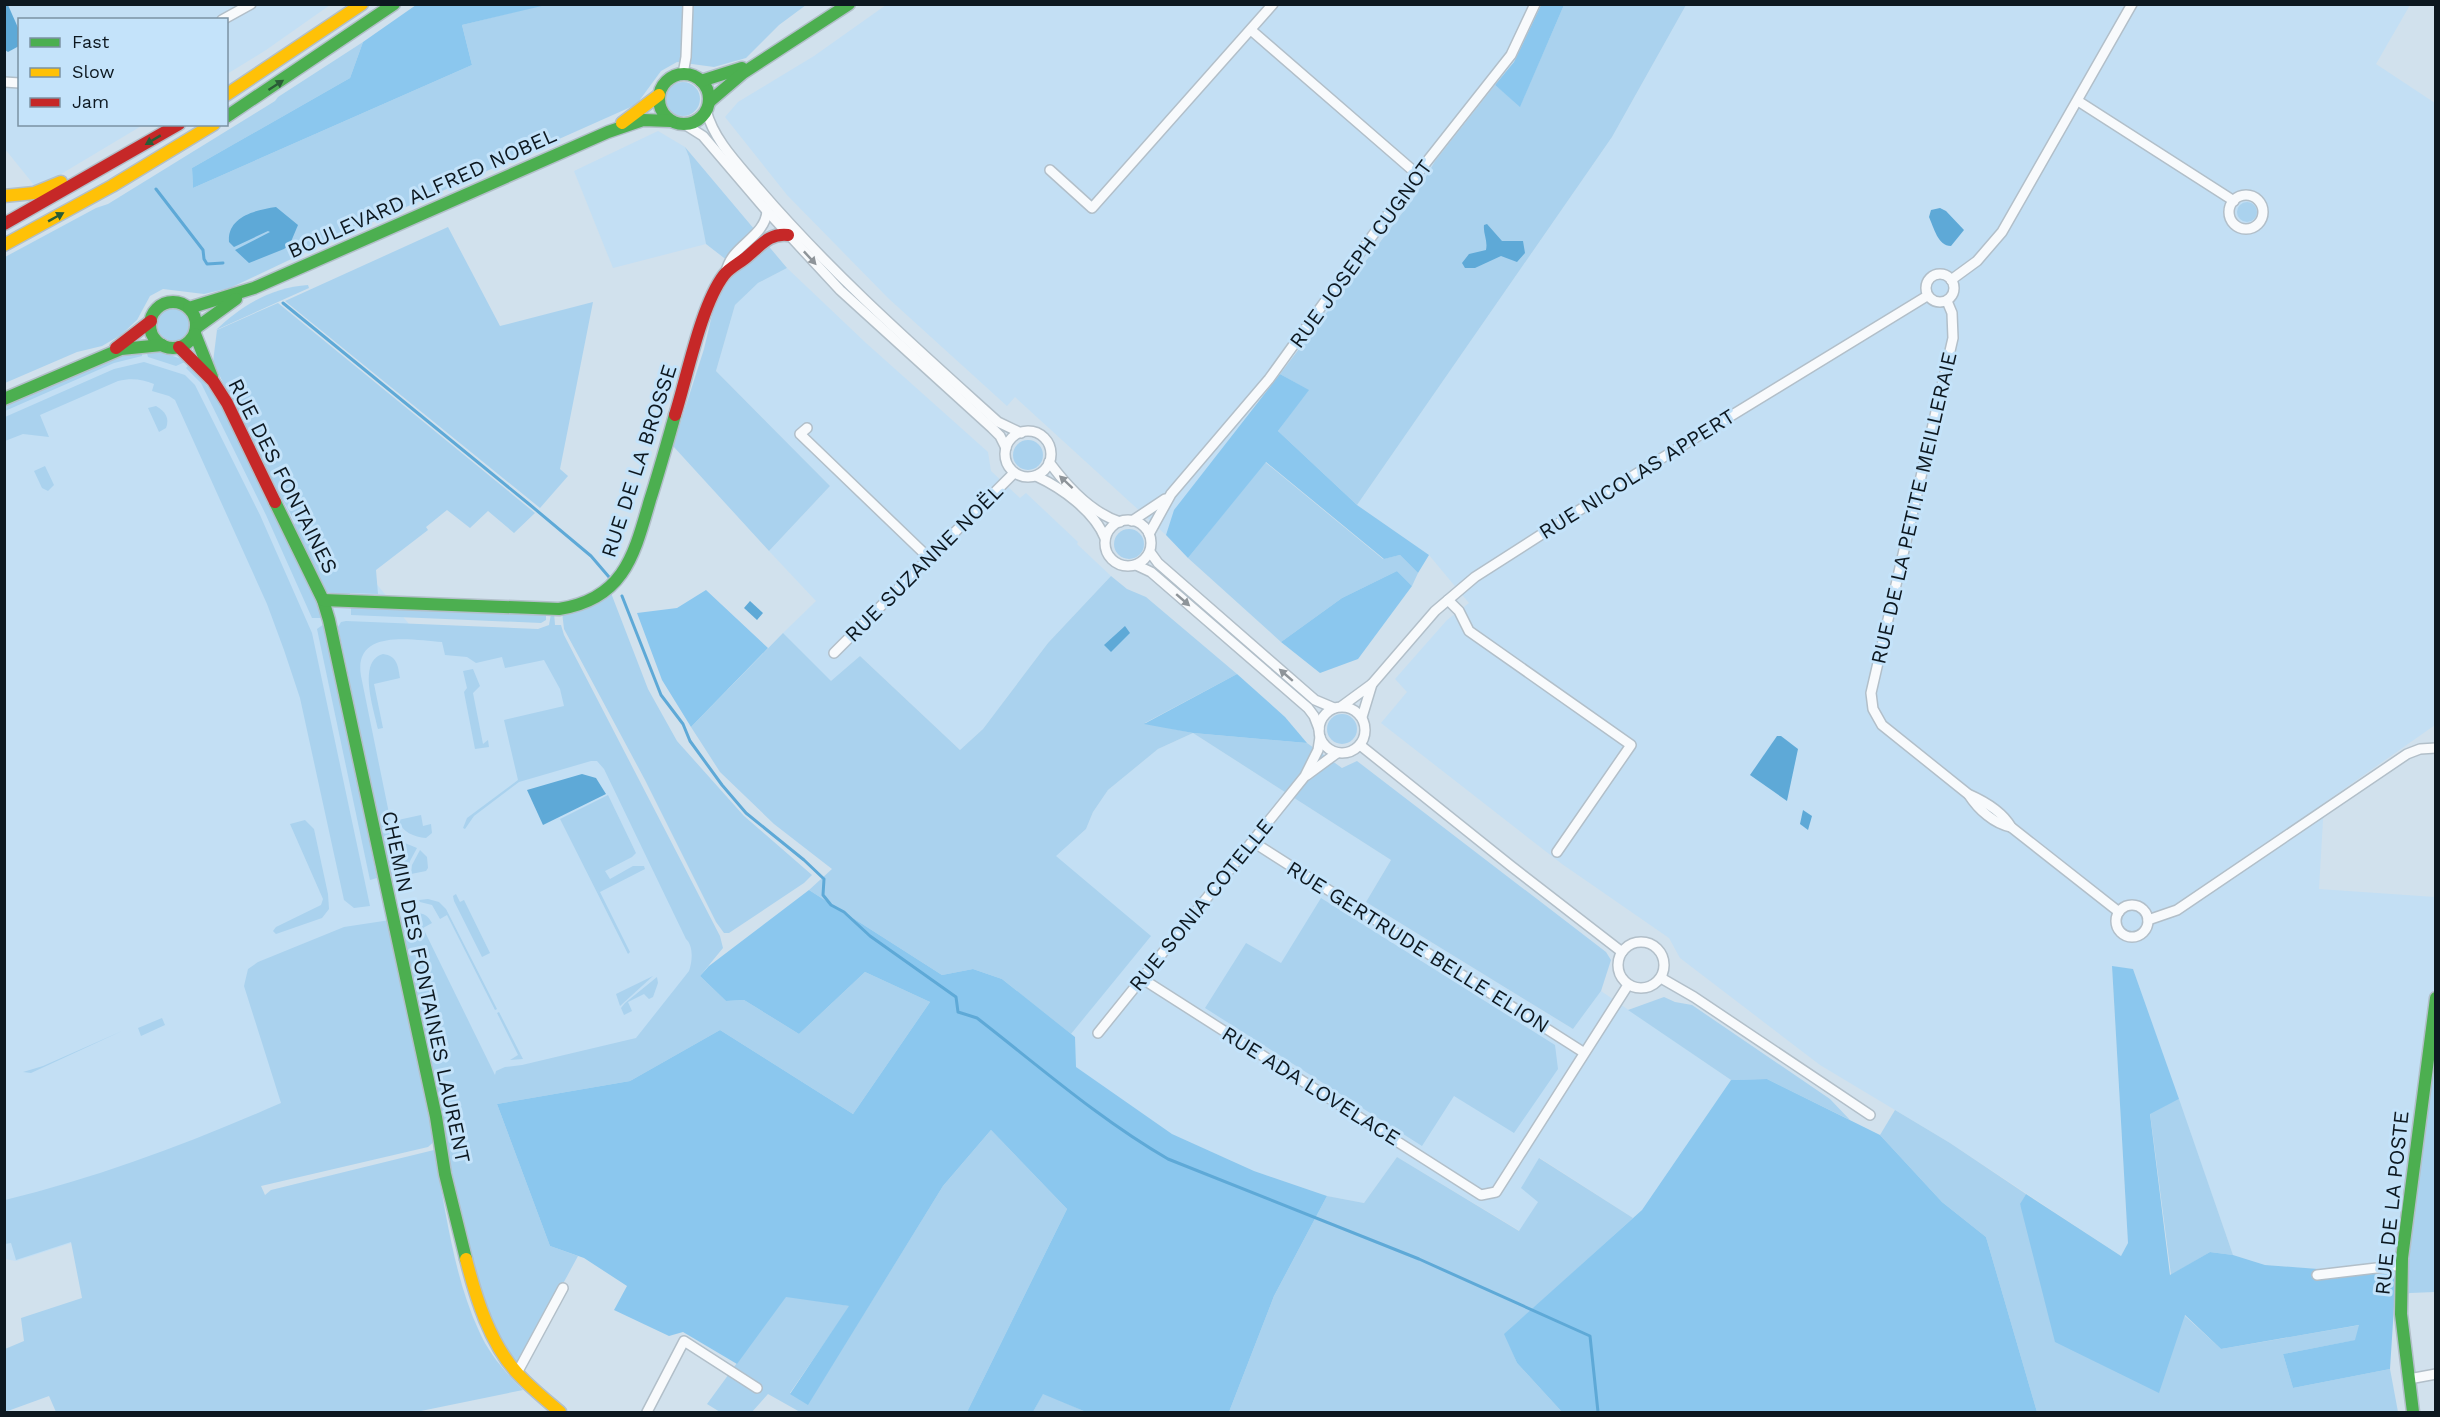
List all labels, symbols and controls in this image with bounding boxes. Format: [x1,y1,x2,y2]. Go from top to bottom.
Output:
legend [18,18,228,126]
text: Fast [72,31,110,52]
text: Slow [72,61,115,82]
one-way arrow [268,80,284,91]
text: Jam [72,91,109,112]
street label: BOULEVARD ALFRED NOBEL [284,122,560,263]
one-way arrow [145,134,161,145]
street label: RUE JOSEPH CUGNOT [1284,154,1437,353]
one-way arrow [48,212,65,222]
one-way arrow [803,250,817,265]
street label: RUE DE LA PETITE MEILLERAIE [1865,349,1962,666]
street label: RUE DE LA BROSSE [596,361,682,560]
street label: RUE DES FONTAINES [223,374,343,577]
street label: RUE NICOLAS APPERT [1534,403,1740,544]
one-way arrow [1059,476,1074,489]
street label: RUE SUZANNE NOËL [839,478,1008,647]
one-way arrow [1175,593,1190,606]
one-way arrow [1279,669,1294,682]
street label: CHEMIN DES FONTAINES LAURENT [377,809,476,1166]
street label: RUE SONIA COTELLE [1123,813,1278,996]
street label: RUE GERTRUDE BELLE ELION [1282,855,1554,1038]
street label: RUE ADA LOVELACE [1218,1021,1405,1151]
street label: RUE DE LA POSTE [2369,1110,2414,1296]

